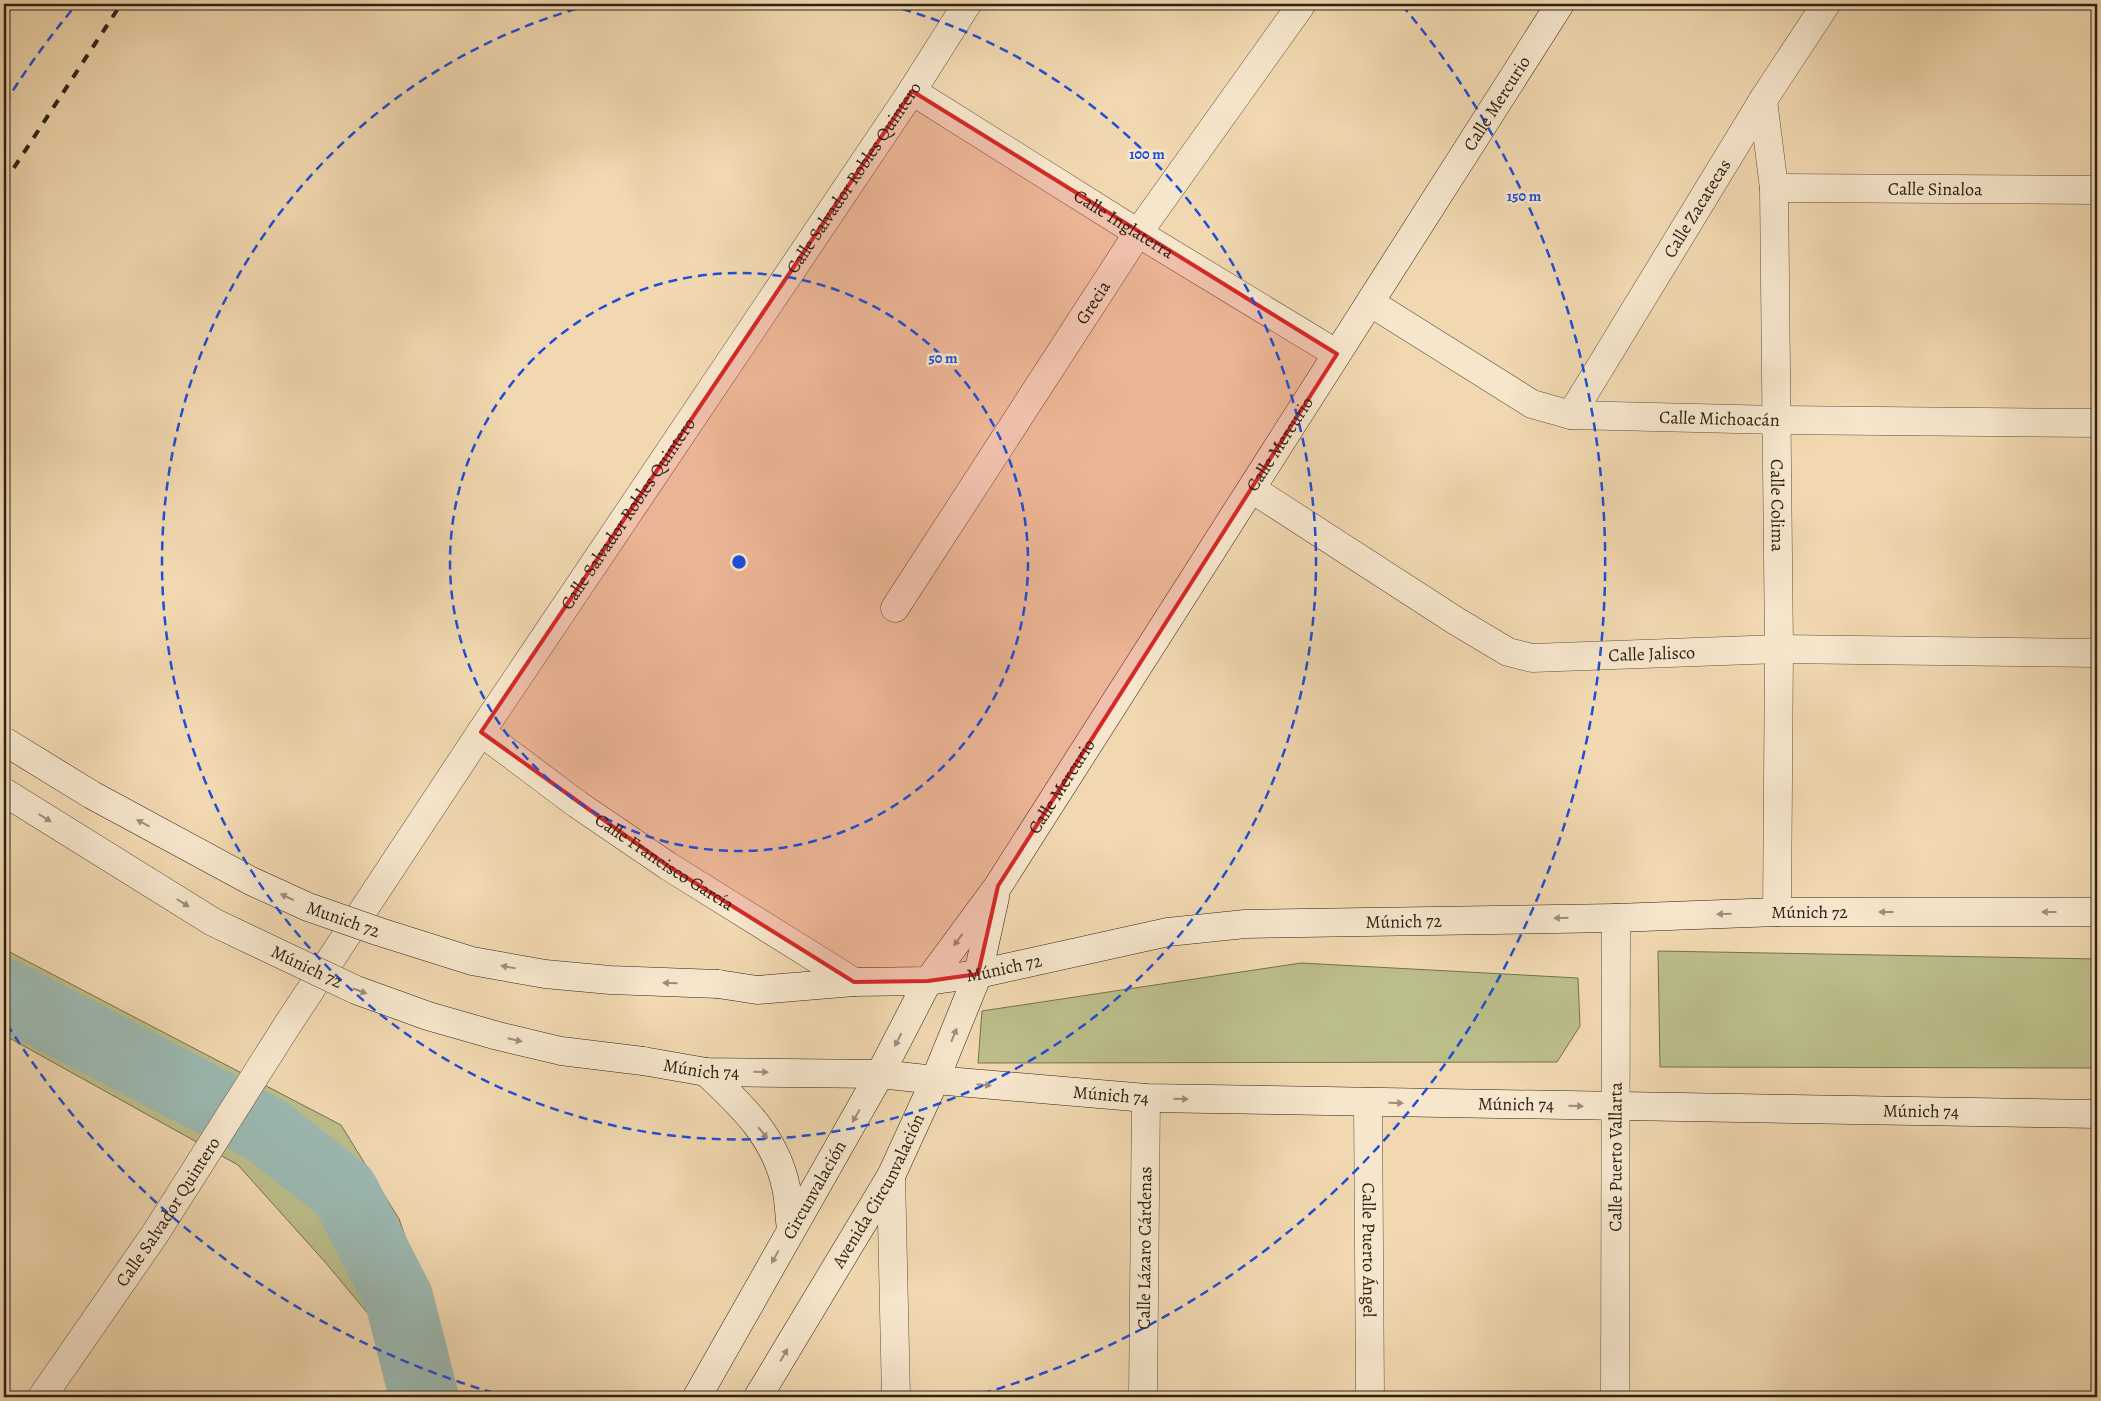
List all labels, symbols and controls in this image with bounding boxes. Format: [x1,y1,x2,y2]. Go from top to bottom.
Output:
street label: Calle Mercurio [1458,51,1536,155]
street label: Calle Salvador Robles Quintero [781,77,927,278]
text: 100 m [1129,144,1165,164]
street label: Calle Zacatecas [1658,154,1736,262]
street label: Calle Sinaloa [1888,177,1983,201]
street label: Calle Inglaterra [1069,183,1179,264]
text: 150 m [1507,186,1542,206]
street label: Grecia [1070,276,1116,329]
text: 50 m [928,348,958,368]
street label: Calle Mercurio [1240,392,1319,496]
street label: Calle Michoacán [1659,405,1780,432]
street label: Calle Salvador Robles Quintero [555,413,701,614]
street label: Calle Colima [1765,459,1790,552]
centre of rings [730,553,748,571]
street label: Calle Jalisco [1608,640,1696,667]
street label: Calle Mercurio [1022,734,1101,838]
street label: Calle Francisco García [590,808,739,917]
one-way arrow [39,813,52,822]
one-way arrow [135,819,150,827]
one-way arrow [280,893,294,901]
street label: Munich 72 [303,895,384,943]
one-way arrow [177,899,190,908]
street label: Múnich 72 [1771,900,1848,924]
one-way arrow [1878,908,1894,916]
one-way arrow [2040,908,2056,916]
street label: Múnich 72 [1365,909,1443,934]
one-way arrow [1715,910,1731,918]
one-way arrow [1553,915,1569,923]
one-way arrow [954,933,964,946]
street label: Múnich 72 [267,939,347,994]
street label: Múnich 72 [965,948,1044,987]
one-way arrow [500,963,516,971]
one-way arrow [661,978,677,986]
one-way arrow [353,987,368,995]
one-way arrow [950,1028,958,1042]
one-way arrow [894,1032,902,1047]
one-way arrow [507,1036,522,1044]
street label: Múnich 74 [662,1053,739,1084]
one-way arrow [753,1068,769,1076]
street label: Múnich 74 [1072,1080,1150,1110]
one-way arrow [976,1081,992,1089]
street label: Calle Puerto Vallarta [1603,1082,1628,1232]
street label: Múnich 74 [1478,1092,1554,1117]
one-way arrow [1173,1095,1189,1103]
street label: Múnich 74 [1883,1098,1959,1124]
one-way arrow [1388,1099,1404,1107]
one-way arrow [1568,1103,1584,1111]
one-way arrow [851,1109,860,1123]
street label: Avenida Circunvalación [826,1110,930,1273]
one-way arrow [757,1126,768,1139]
street label: Calle Salvador Quintero [110,1132,226,1291]
street label: Circunvalación [777,1136,852,1244]
street label: Calle Lázaro Cárdenas [1132,1166,1157,1330]
street label: Calle Puerto Ángel [1357,1182,1381,1318]
one-way arrow [771,1250,779,1264]
one-way arrow [779,1349,788,1362]

